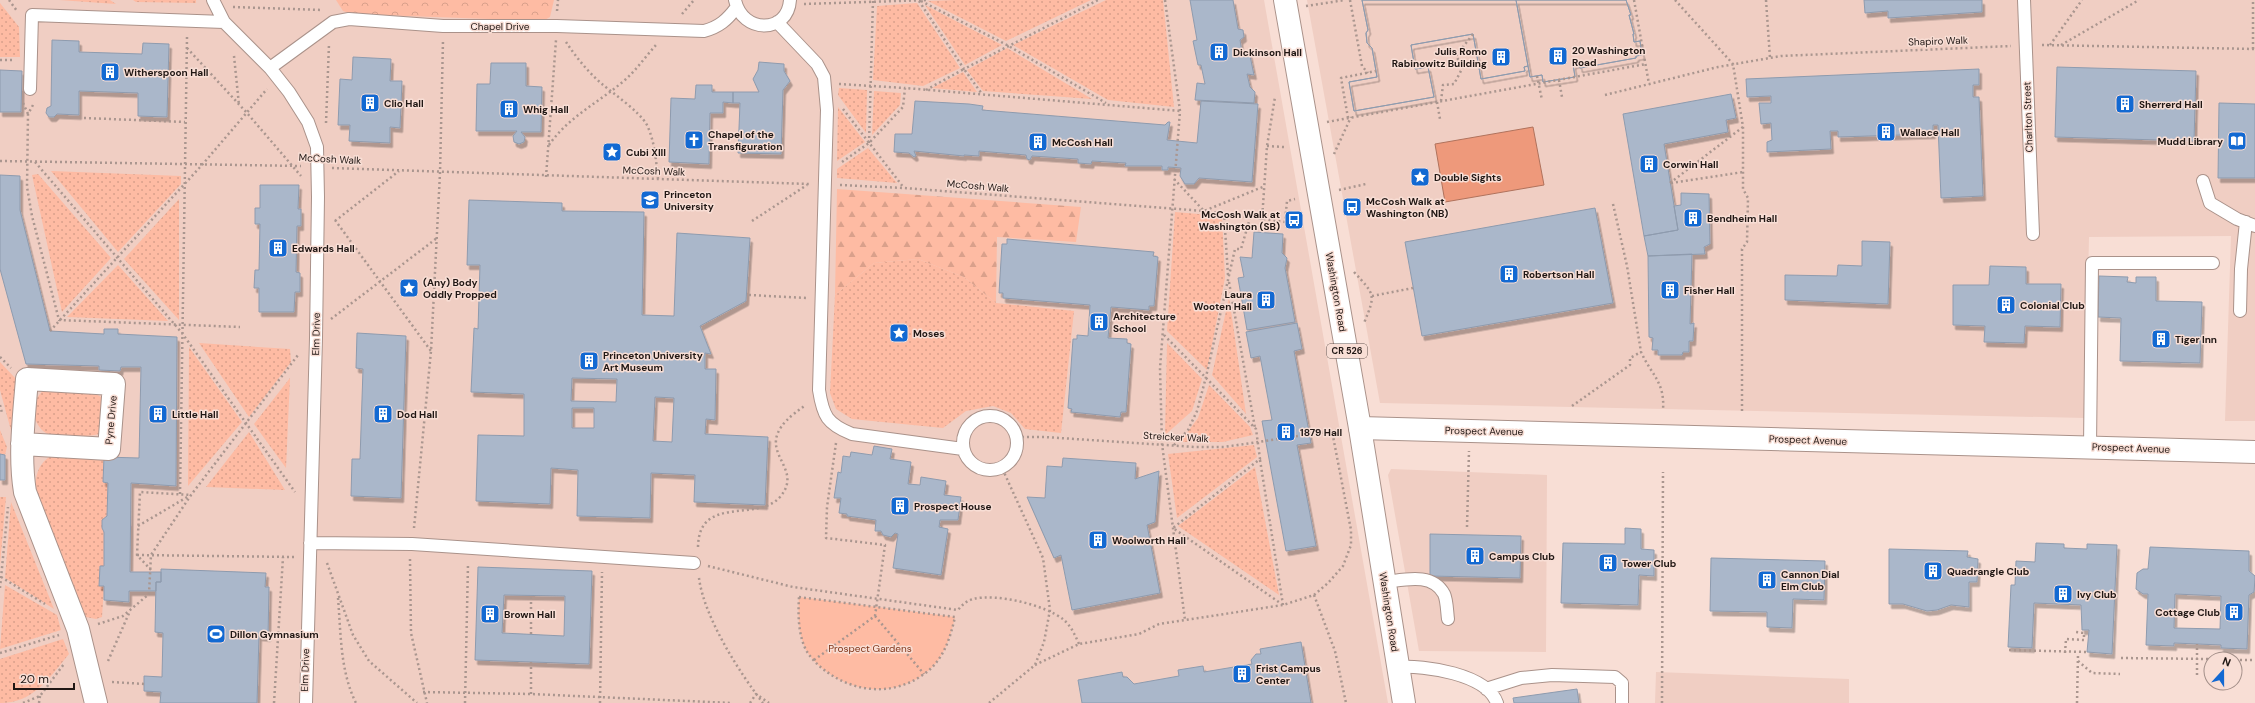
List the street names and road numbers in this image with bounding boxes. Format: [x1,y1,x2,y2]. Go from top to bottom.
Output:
street label: Chapel Drive [471,20,530,33]
street label: Shapiro Walk [1908,33,1968,49]
street label: Charlton Street [2020,81,2036,153]
street label: McCosh Walk [298,151,362,167]
street label: McCosh Walk [623,163,685,179]
street label: McCosh Walk [946,177,1010,195]
street label: Washington Road [1323,251,1349,333]
street label: Elm Drive [309,312,323,356]
road number: CR 526 [1327,344,1367,358]
street label: Pyne Drive [102,395,120,445]
street label: Prospect Avenue [1445,424,1524,438]
street label: Streicker Walk [1143,429,1209,445]
street label: Prospect Avenue [1769,432,1848,448]
street label: Prospect Avenue [2092,440,2171,456]
street label: Washington Road [1376,571,1402,653]
street label: Elm Drive [298,648,312,692]

